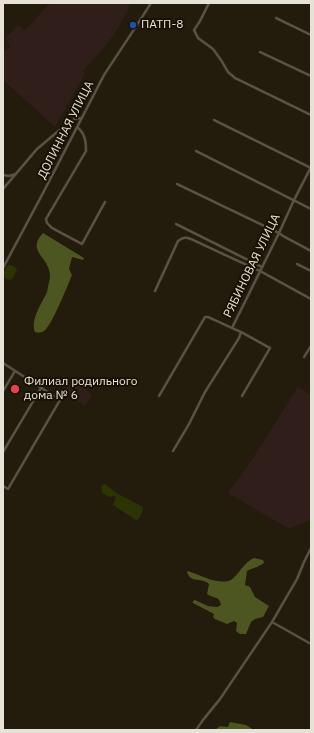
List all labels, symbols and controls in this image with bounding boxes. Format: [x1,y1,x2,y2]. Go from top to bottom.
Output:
place label: ПАТП-8 [141,18,183,32]
marker: ПАТП-8 [128,20,138,30]
street label: ДОЛИННАЯ УЛИЦА [35,79,97,181]
street label: РЯБИНОВАЯ УЛИЦА [221,212,283,320]
place label: Филиал родильного дома № 6 [24,375,138,403]
marker: Филиал родильного дома № 6 [9,383,21,395]

